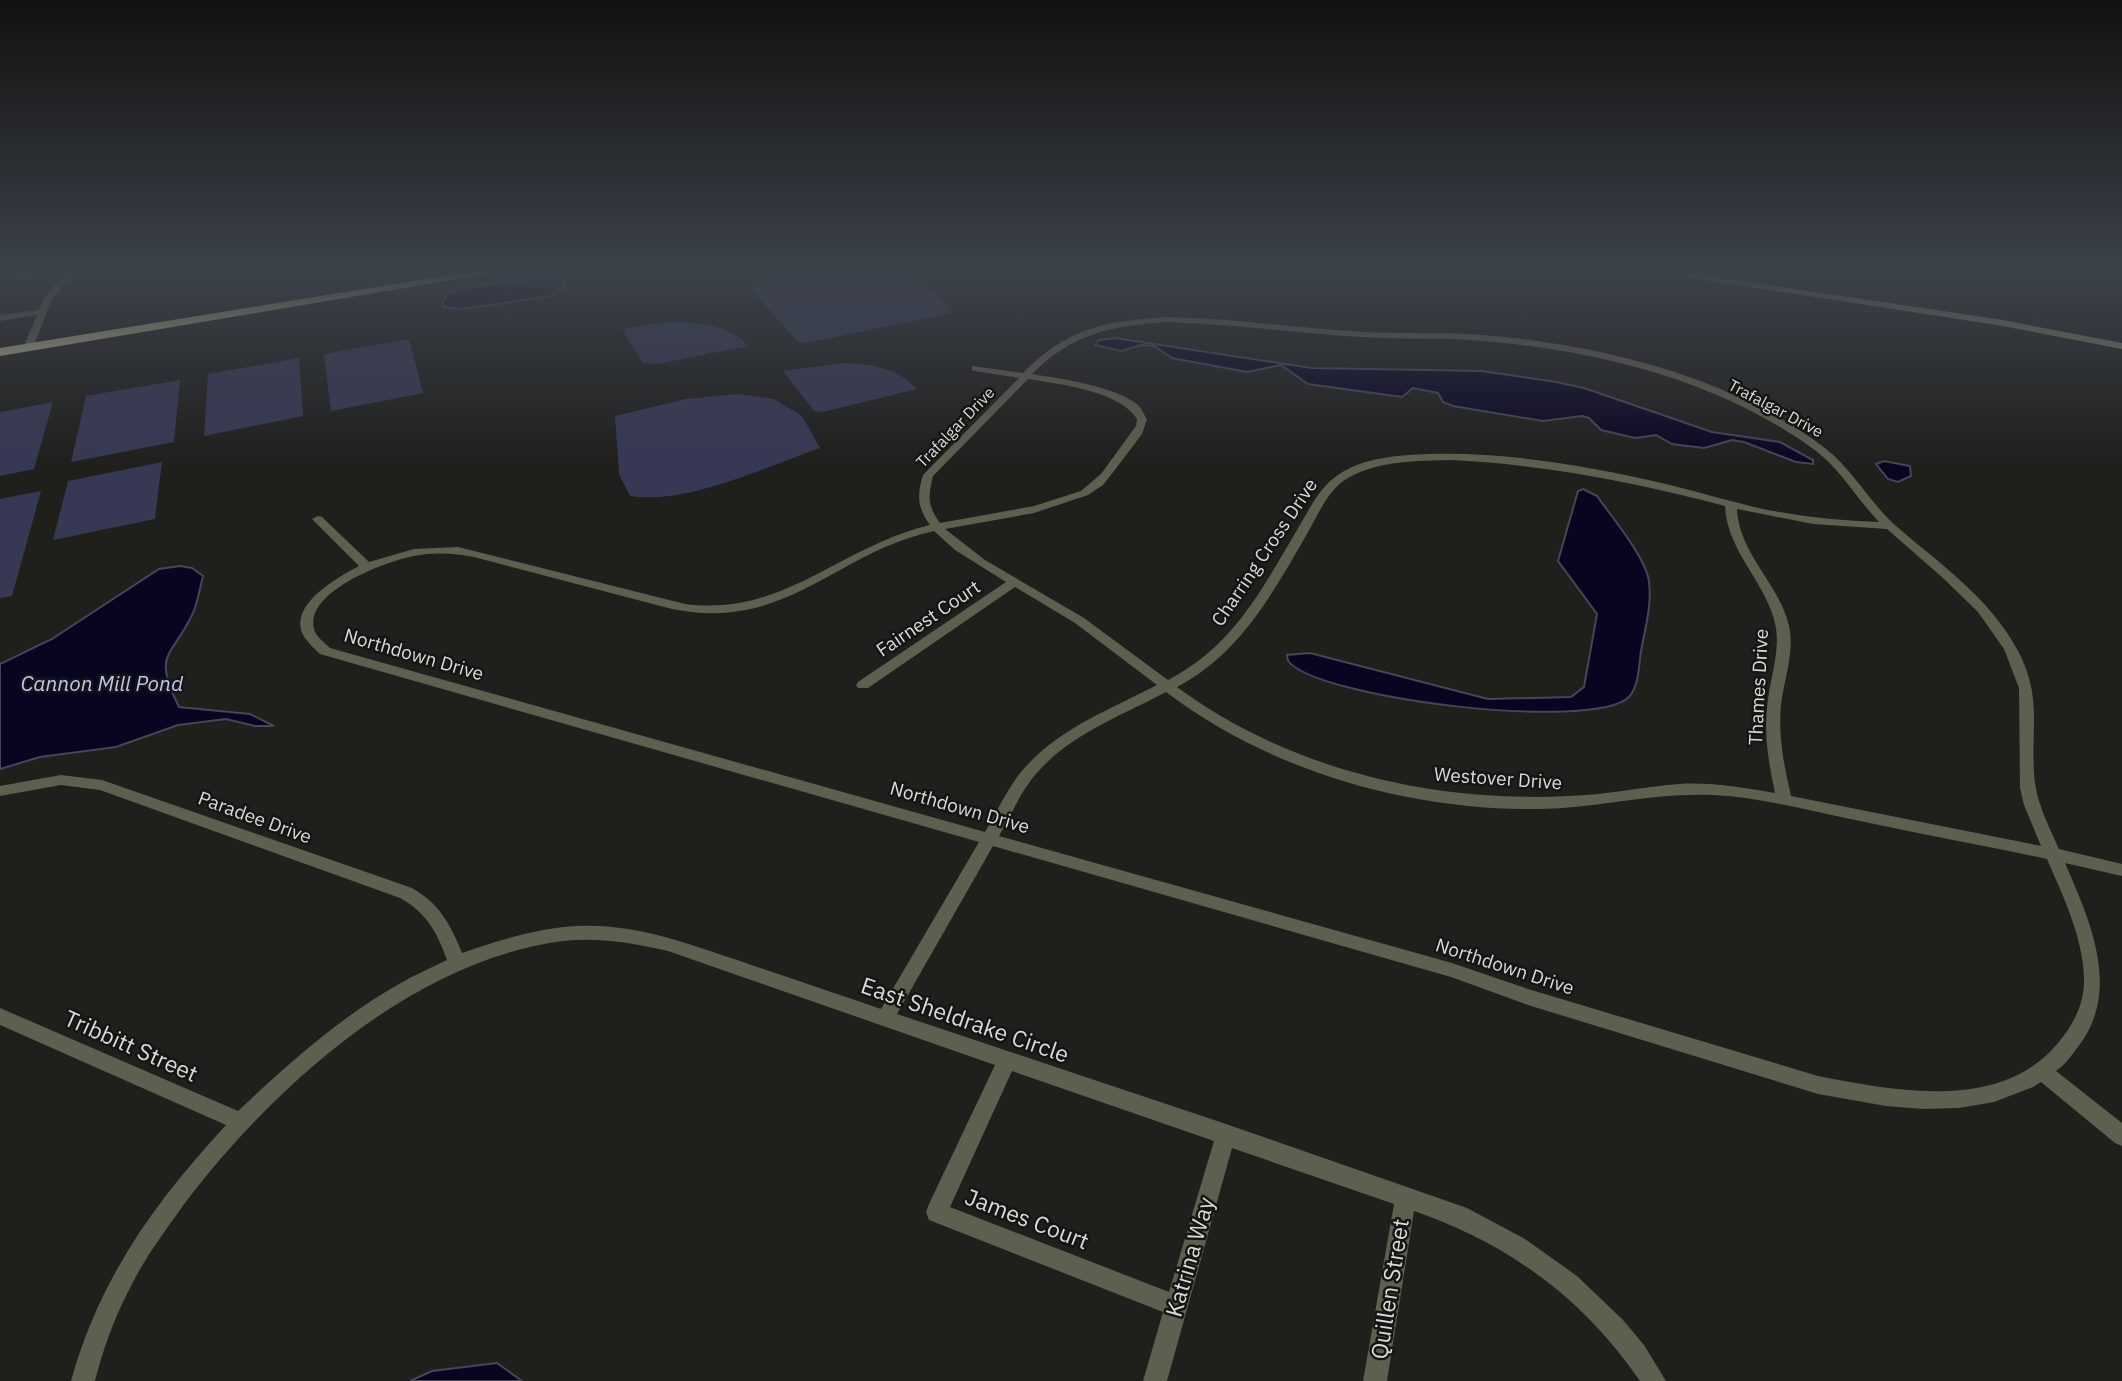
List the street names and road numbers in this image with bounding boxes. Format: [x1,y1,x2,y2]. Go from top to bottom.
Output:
street label: Trafalgar Drive [1725,375,1827,441]
street label: Trafalgar Drive [911,382,999,472]
street label: Charring Cross Drive [1206,474,1322,630]
street label: Fairnest Court [871,574,985,662]
street label: Northdown Drive [341,623,487,685]
street label: Thames Drive [1743,628,1773,746]
street label: Westover Drive [1433,762,1563,794]
street label: Northdown Drive [887,776,1033,838]
street label: Paradee Drive [195,785,315,849]
street label: Northdown Drive [1433,932,1577,1000]
street label: East Sheldrake Circle [857,969,1073,1069]
street label: Tribbitt Street [60,1002,203,1088]
street label: James Court [961,1181,1094,1255]
street label: Katrina Way [1158,1193,1221,1320]
street label: Quillen Street [1363,1217,1415,1361]

